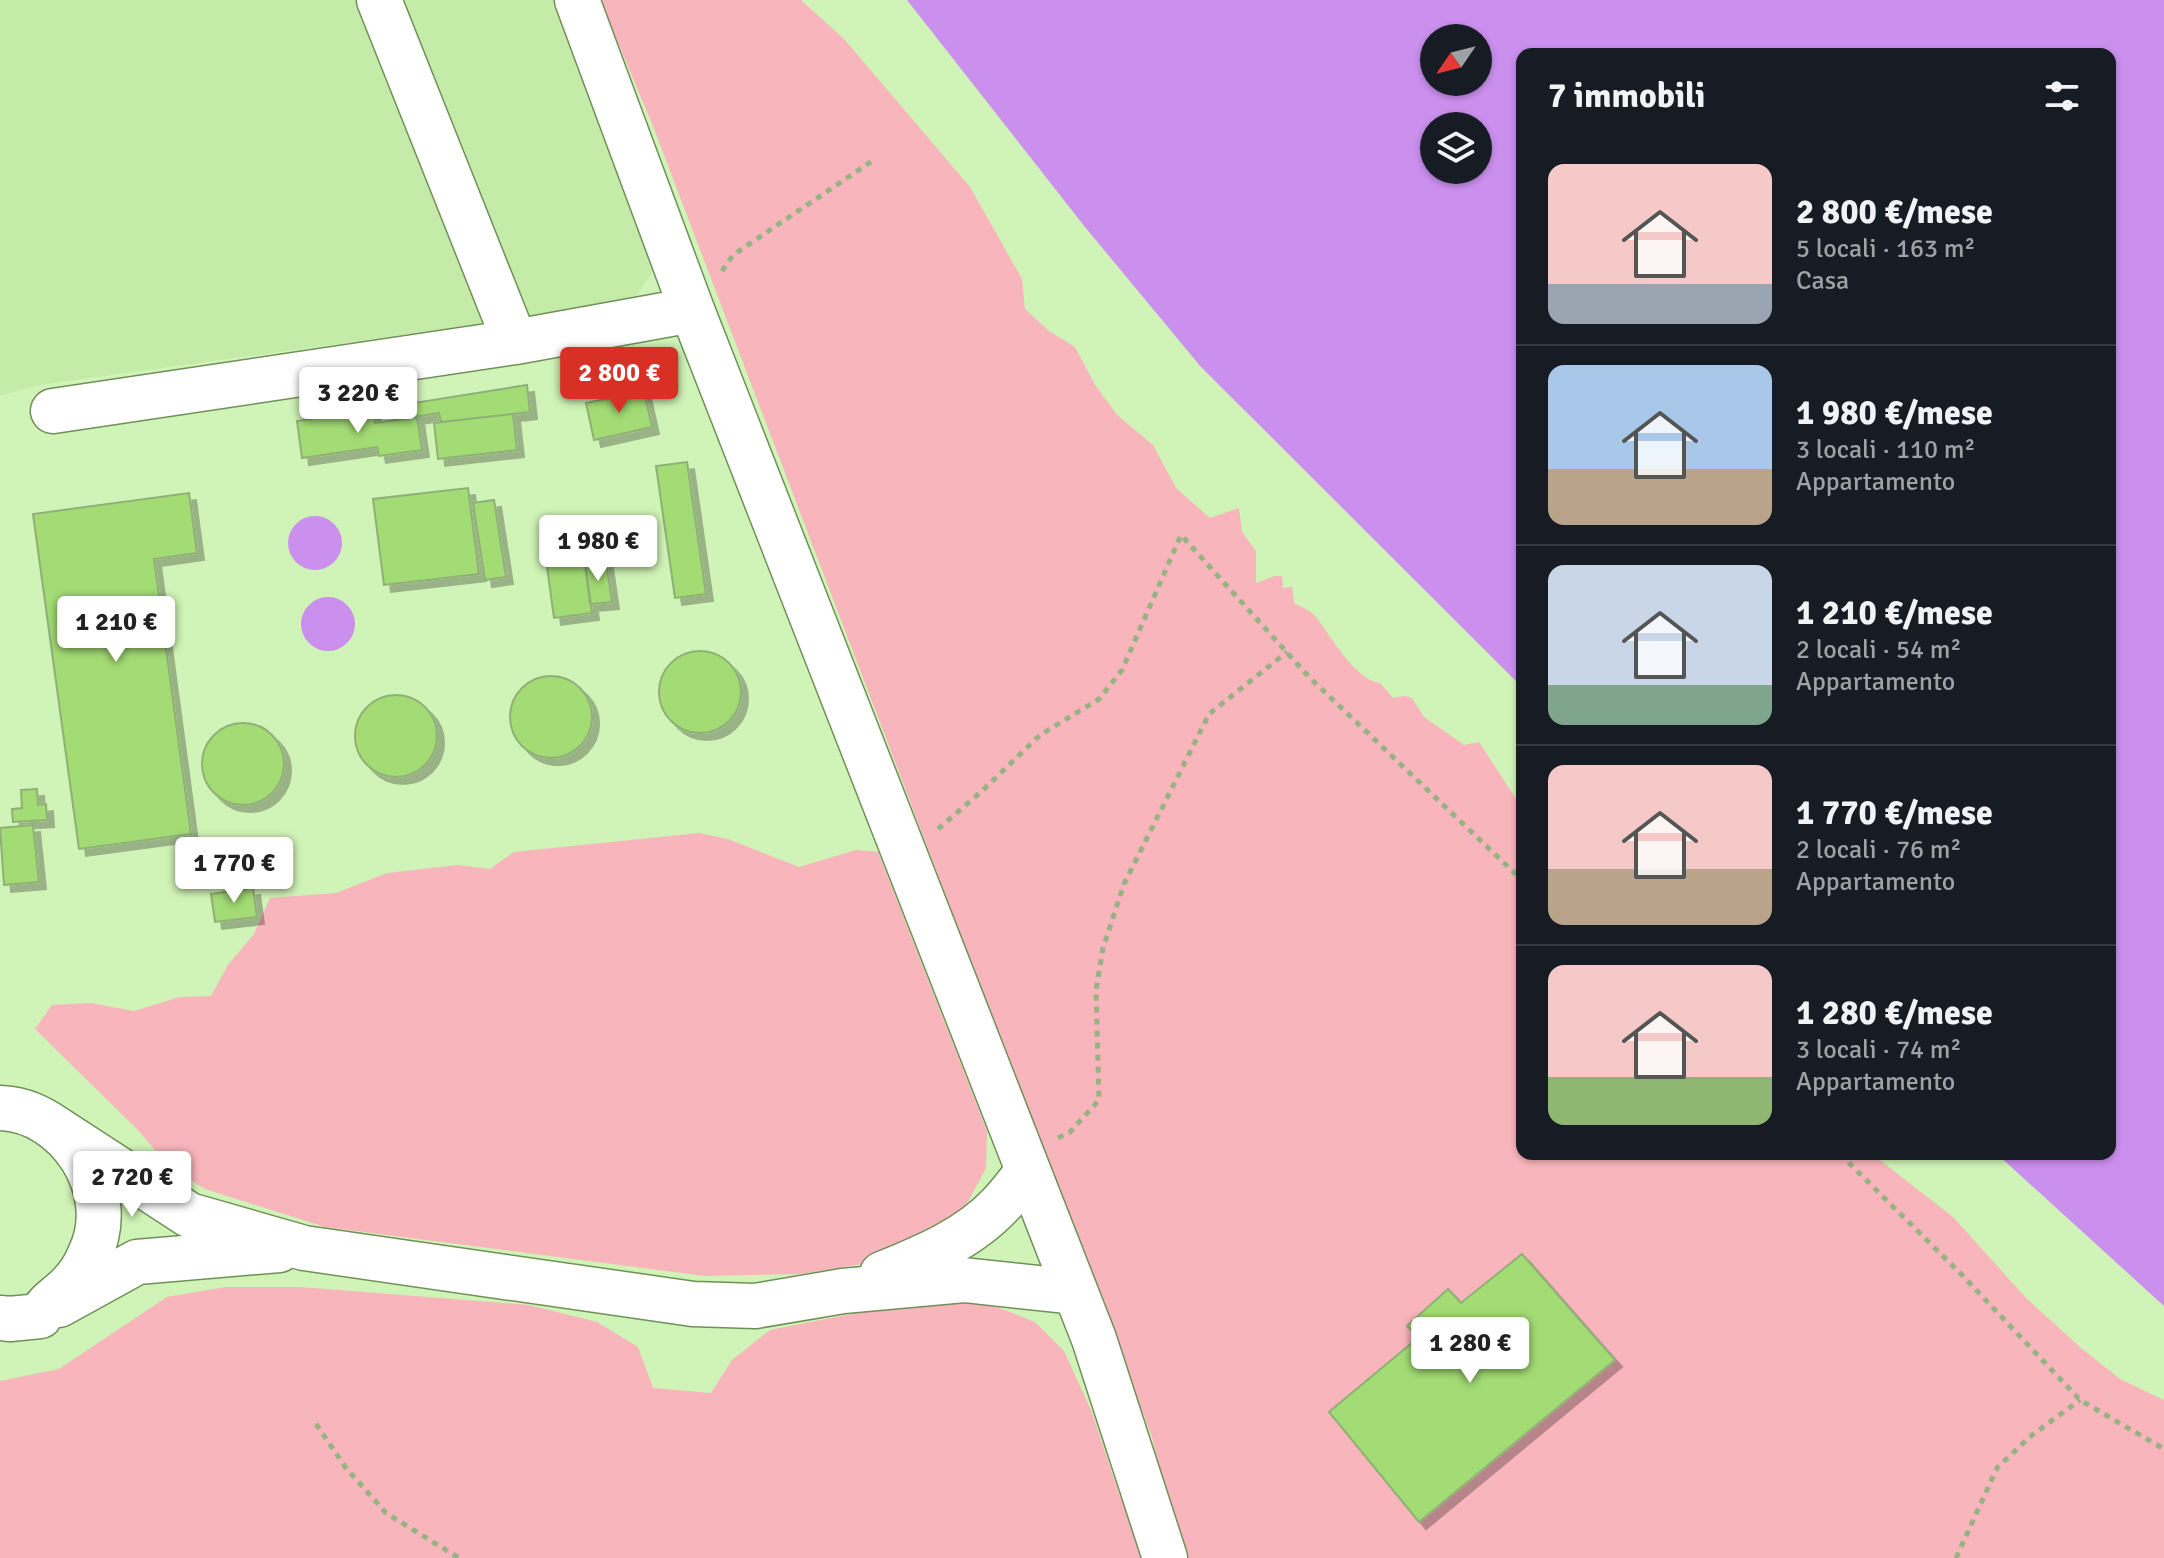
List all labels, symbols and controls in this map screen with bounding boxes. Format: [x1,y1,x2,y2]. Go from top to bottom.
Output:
north arrow [1420,24,1492,96]
map controls [1420,24,1492,184]
icon: filters [2040,74,2084,118]
text: 7 immobili [1548,75,1705,117]
button: layers [1420,112,1492,184]
text: 2 800 €/mese [1796,191,1993,233]
icon: home [1612,196,1708,292]
text: 5 locali · 163 m² [1796,233,1976,265]
text: Casa [1796,265,1849,297]
pin: 2 800 € [545,347,693,415]
text: 2 800 € [578,357,660,389]
pin: 3 220 € [284,367,432,435]
text: 3 220 € [317,377,399,409]
text: 1 980 €/mese [1796,392,1993,434]
icon: home [1612,397,1708,493]
text: 3 locali · 110 m² [1796,434,1976,466]
text: Appartamento [1796,466,1955,498]
pin: 1 980 € [524,515,672,583]
text: 1 980 € [557,525,639,557]
text: 1 210 €/mese [1796,592,1993,634]
pin: 1 210 € [42,596,190,664]
icon: home [1612,597,1708,693]
text: 1 210 € [75,606,157,638]
text: 2 locali · 54 m² [1796,634,1961,666]
text: Appartamento [1796,666,1955,698]
text: 1 770 €/mese [1796,792,1993,834]
icon: home [1612,797,1708,893]
text: 2 locali · 76 m² [1796,834,1961,866]
pin: 1 770 € [160,837,308,905]
text: 1 770 € [193,847,275,879]
text: Appartamento [1796,866,1955,898]
text: 1 280 €/mese [1796,992,1993,1034]
icon: home [1612,997,1708,1093]
text: 3 locali · 74 m² [1796,1034,1961,1066]
text: Appartamento [1796,1066,1955,1098]
pin: 2 720 € [58,1151,206,1219]
text: 2 720 € [91,1161,173,1193]
pin: 1 280 € [1396,1317,1544,1385]
text: 1 280 € [1429,1327,1511,1359]

